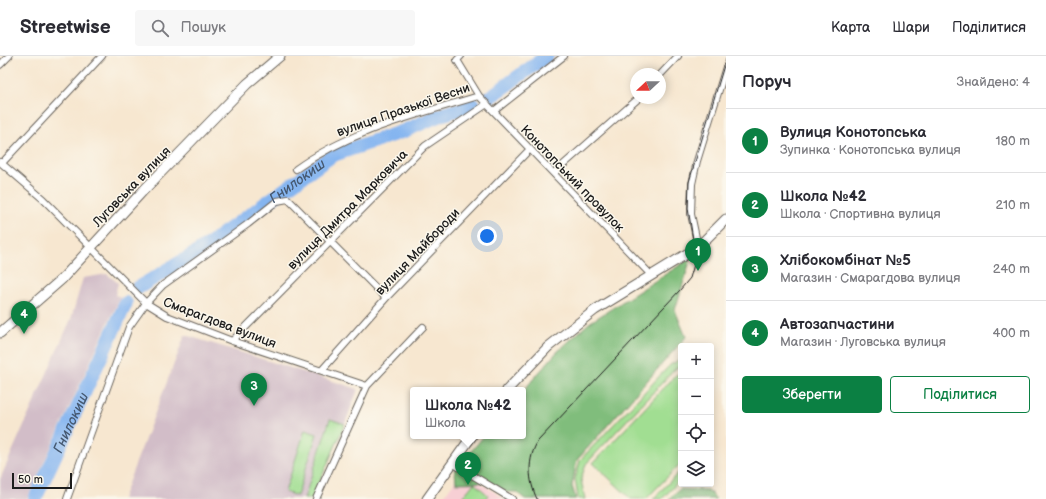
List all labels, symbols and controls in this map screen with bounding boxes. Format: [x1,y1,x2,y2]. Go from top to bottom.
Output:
search box [135,10,415,46]
text: Streetwise [20,16,111,39]
icon: search [149,17,171,39]
text: Пошук [181,18,226,37]
text: Карта [831,19,870,36]
text: Шари [892,19,930,36]
text: Поділитися [952,19,1026,36]
north arrow [630,68,666,104]
text: Поруч [742,72,792,92]
text: Знайдено: 4 [957,74,1030,90]
street label: вулиця Празької Весни [335,80,472,140]
street label: Конотопський провулок [517,122,628,236]
text: Вулиця Конотопська [780,123,926,142]
text: 1 [752,133,758,149]
text: 180 m [995,133,1030,149]
text: Зупинка · Конотопська вулиця [780,142,961,158]
street label: Луговська вулиця [89,143,174,231]
street label: вулиця Дмитра Марковича [284,146,411,273]
water label: Гнилокиш [266,155,329,207]
text: Школа №42 [780,187,867,206]
text: 2 [751,197,759,213]
text: 210 m [996,197,1030,213]
street label: вулиця Майбороди [372,205,463,298]
text: Школа · Спортивна вулиця [780,206,941,222]
your location [477,226,497,246]
pin: 1 [685,238,711,271]
text: Хлібокомбінат №5 [780,251,911,270]
text: 3 [751,261,759,277]
text: 240 m [993,261,1030,277]
text: Магазин · Смарагдова вулиця [780,270,960,286]
street label: Смарагдова вулиця [161,294,279,352]
pin: 4 [11,301,37,334]
text: Автозапчастини [780,315,895,334]
text: 4 [751,325,759,341]
text: 400 m [993,325,1030,341]
text: Магазин · Луговська вулиця [780,334,946,350]
map controls [678,343,714,487]
button: + [678,343,714,379]
pin: 3 [241,373,267,406]
button: Зберегти [742,376,882,413]
button: Поділитися [890,376,1030,413]
button: − [678,379,714,415]
popup [410,387,526,439]
water label: Гнилокиш [49,390,92,456]
text: Школа №42 [425,396,511,415]
text: Школа [425,415,466,431]
button: locate [678,415,714,451]
button: layers [678,451,714,487]
pin: 2 [455,452,481,485]
scale bar [12,471,72,490]
text: 50 m [18,473,43,486]

